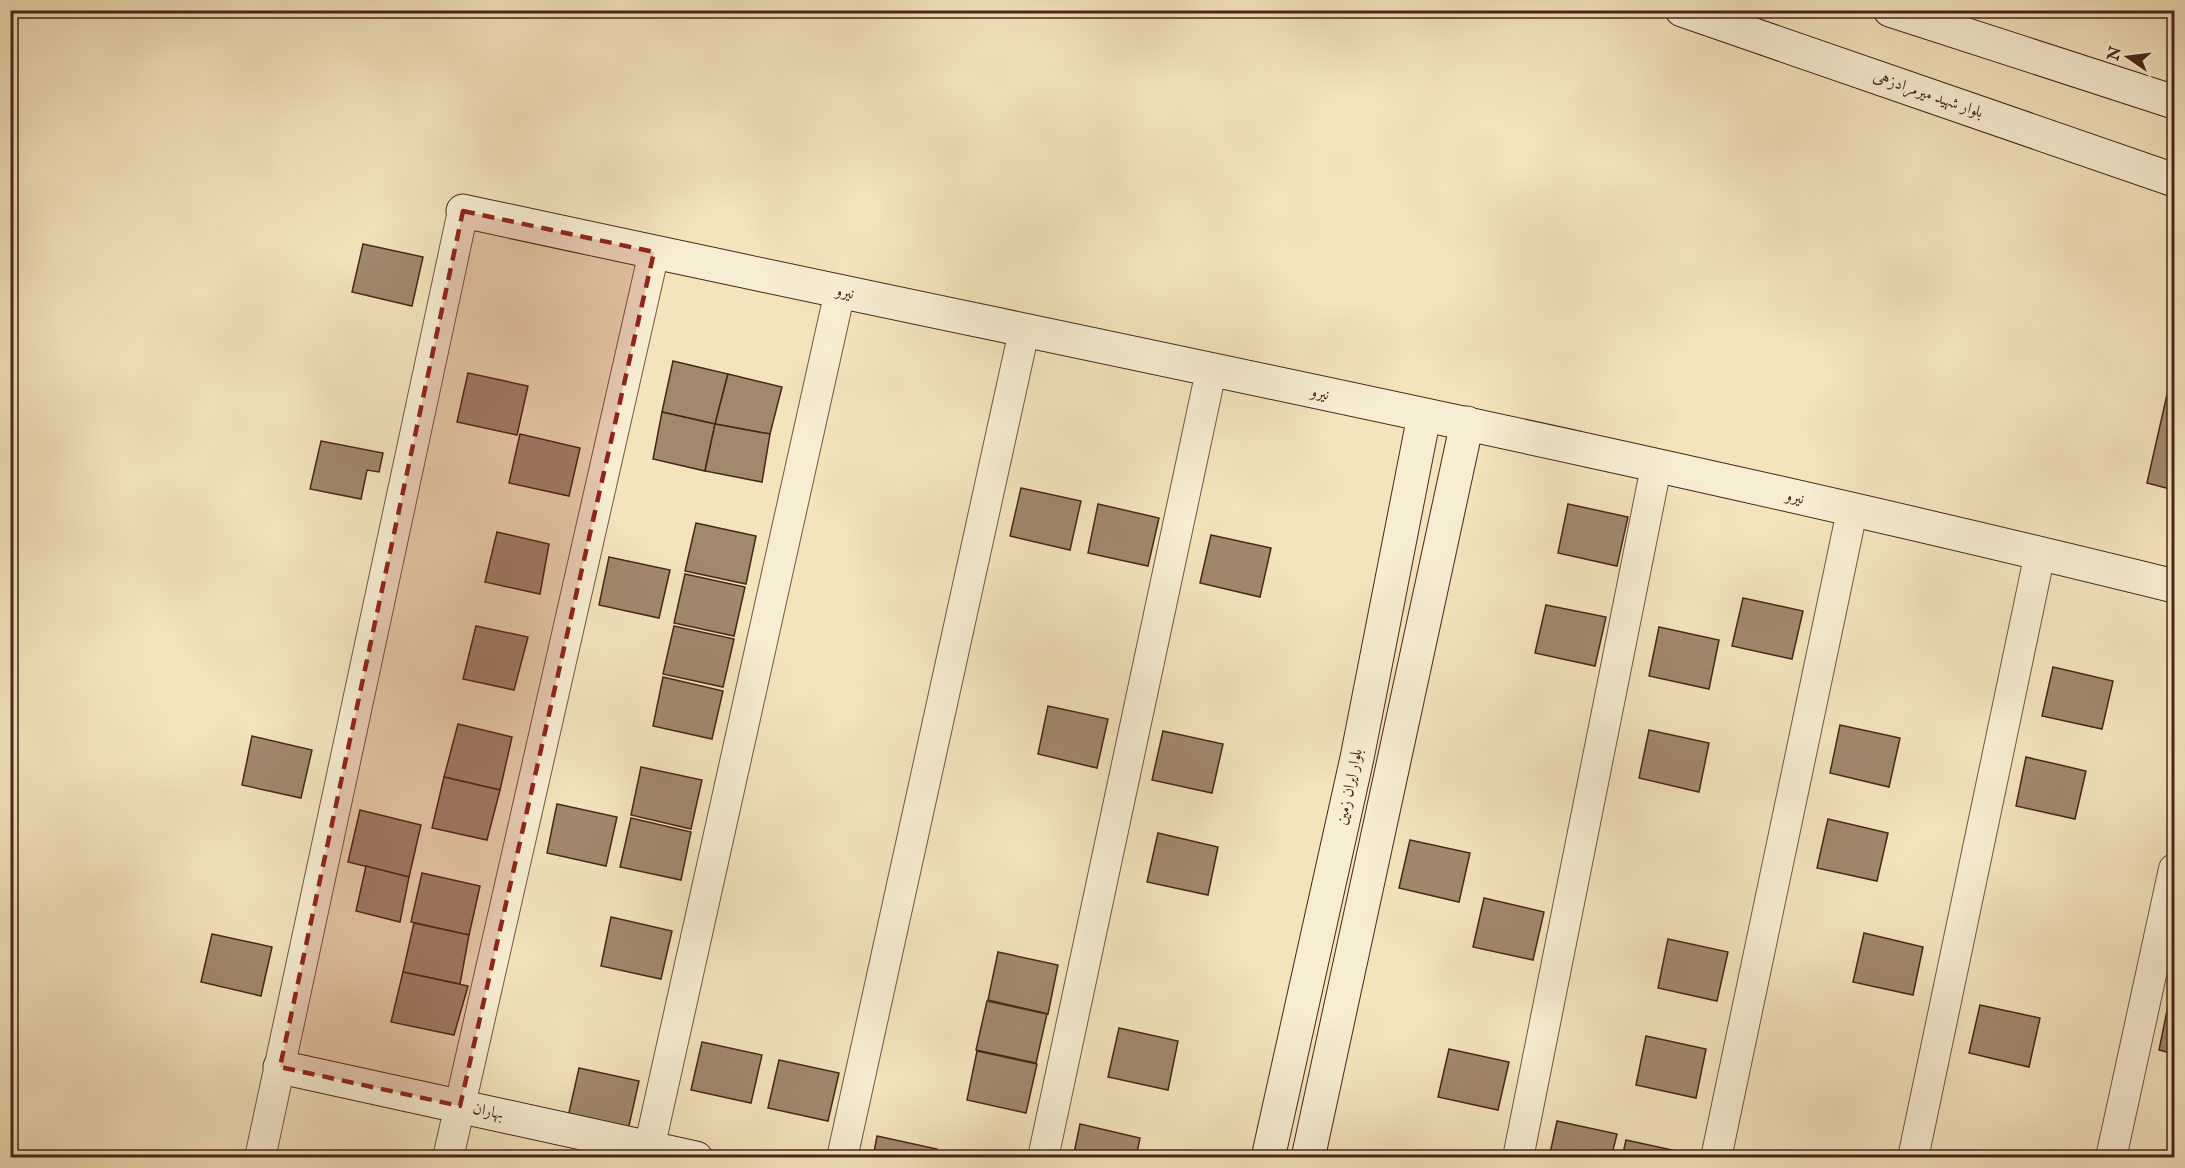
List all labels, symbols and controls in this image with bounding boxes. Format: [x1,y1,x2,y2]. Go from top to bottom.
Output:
north arrow [2098,27,2158,87]
text: N [2104,45,2127,64]
street label: بلوار شهید میرمرادزهی [1870,67,1986,123]
street label: نیرو [832,281,856,305]
street label: نیرو [1307,382,1331,406]
street label: نیرو [1782,486,1806,510]
street label: بلوار ایران زمین [1332,747,1368,827]
street label: بهاران [471,1099,505,1125]

